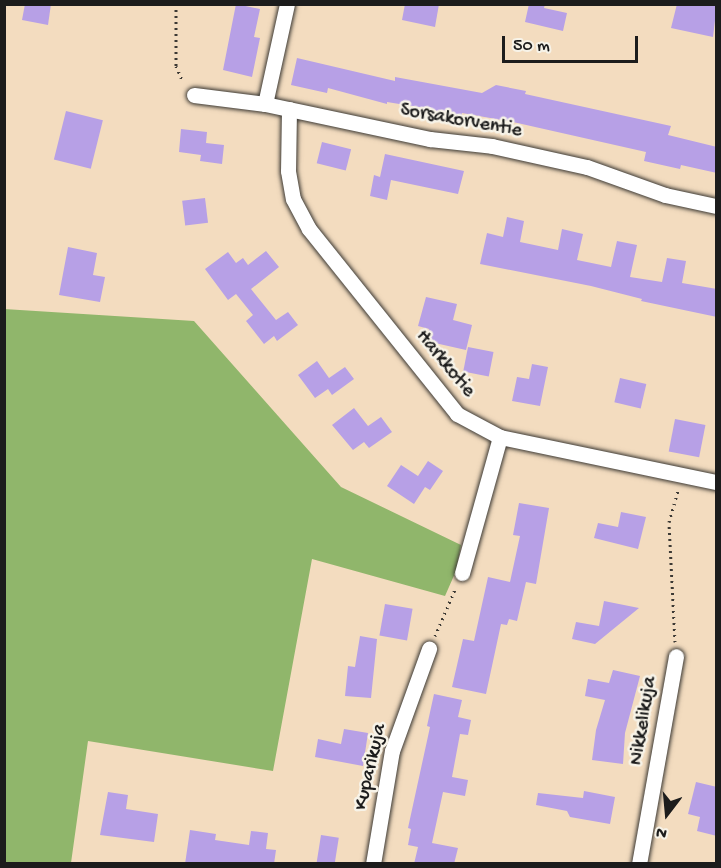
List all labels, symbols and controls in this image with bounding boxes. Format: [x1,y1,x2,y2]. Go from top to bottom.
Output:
scale bar [505,24,642,62]
text: 50 m [513,36,550,57]
street label: Sorsakorventie [398,98,524,144]
street label: Harkkotie [410,325,480,403]
street label: Nikkelikuja [625,675,663,767]
street label: Kuparikuja [349,721,393,813]
north arrow [637,784,697,844]
text: N [654,821,670,842]

